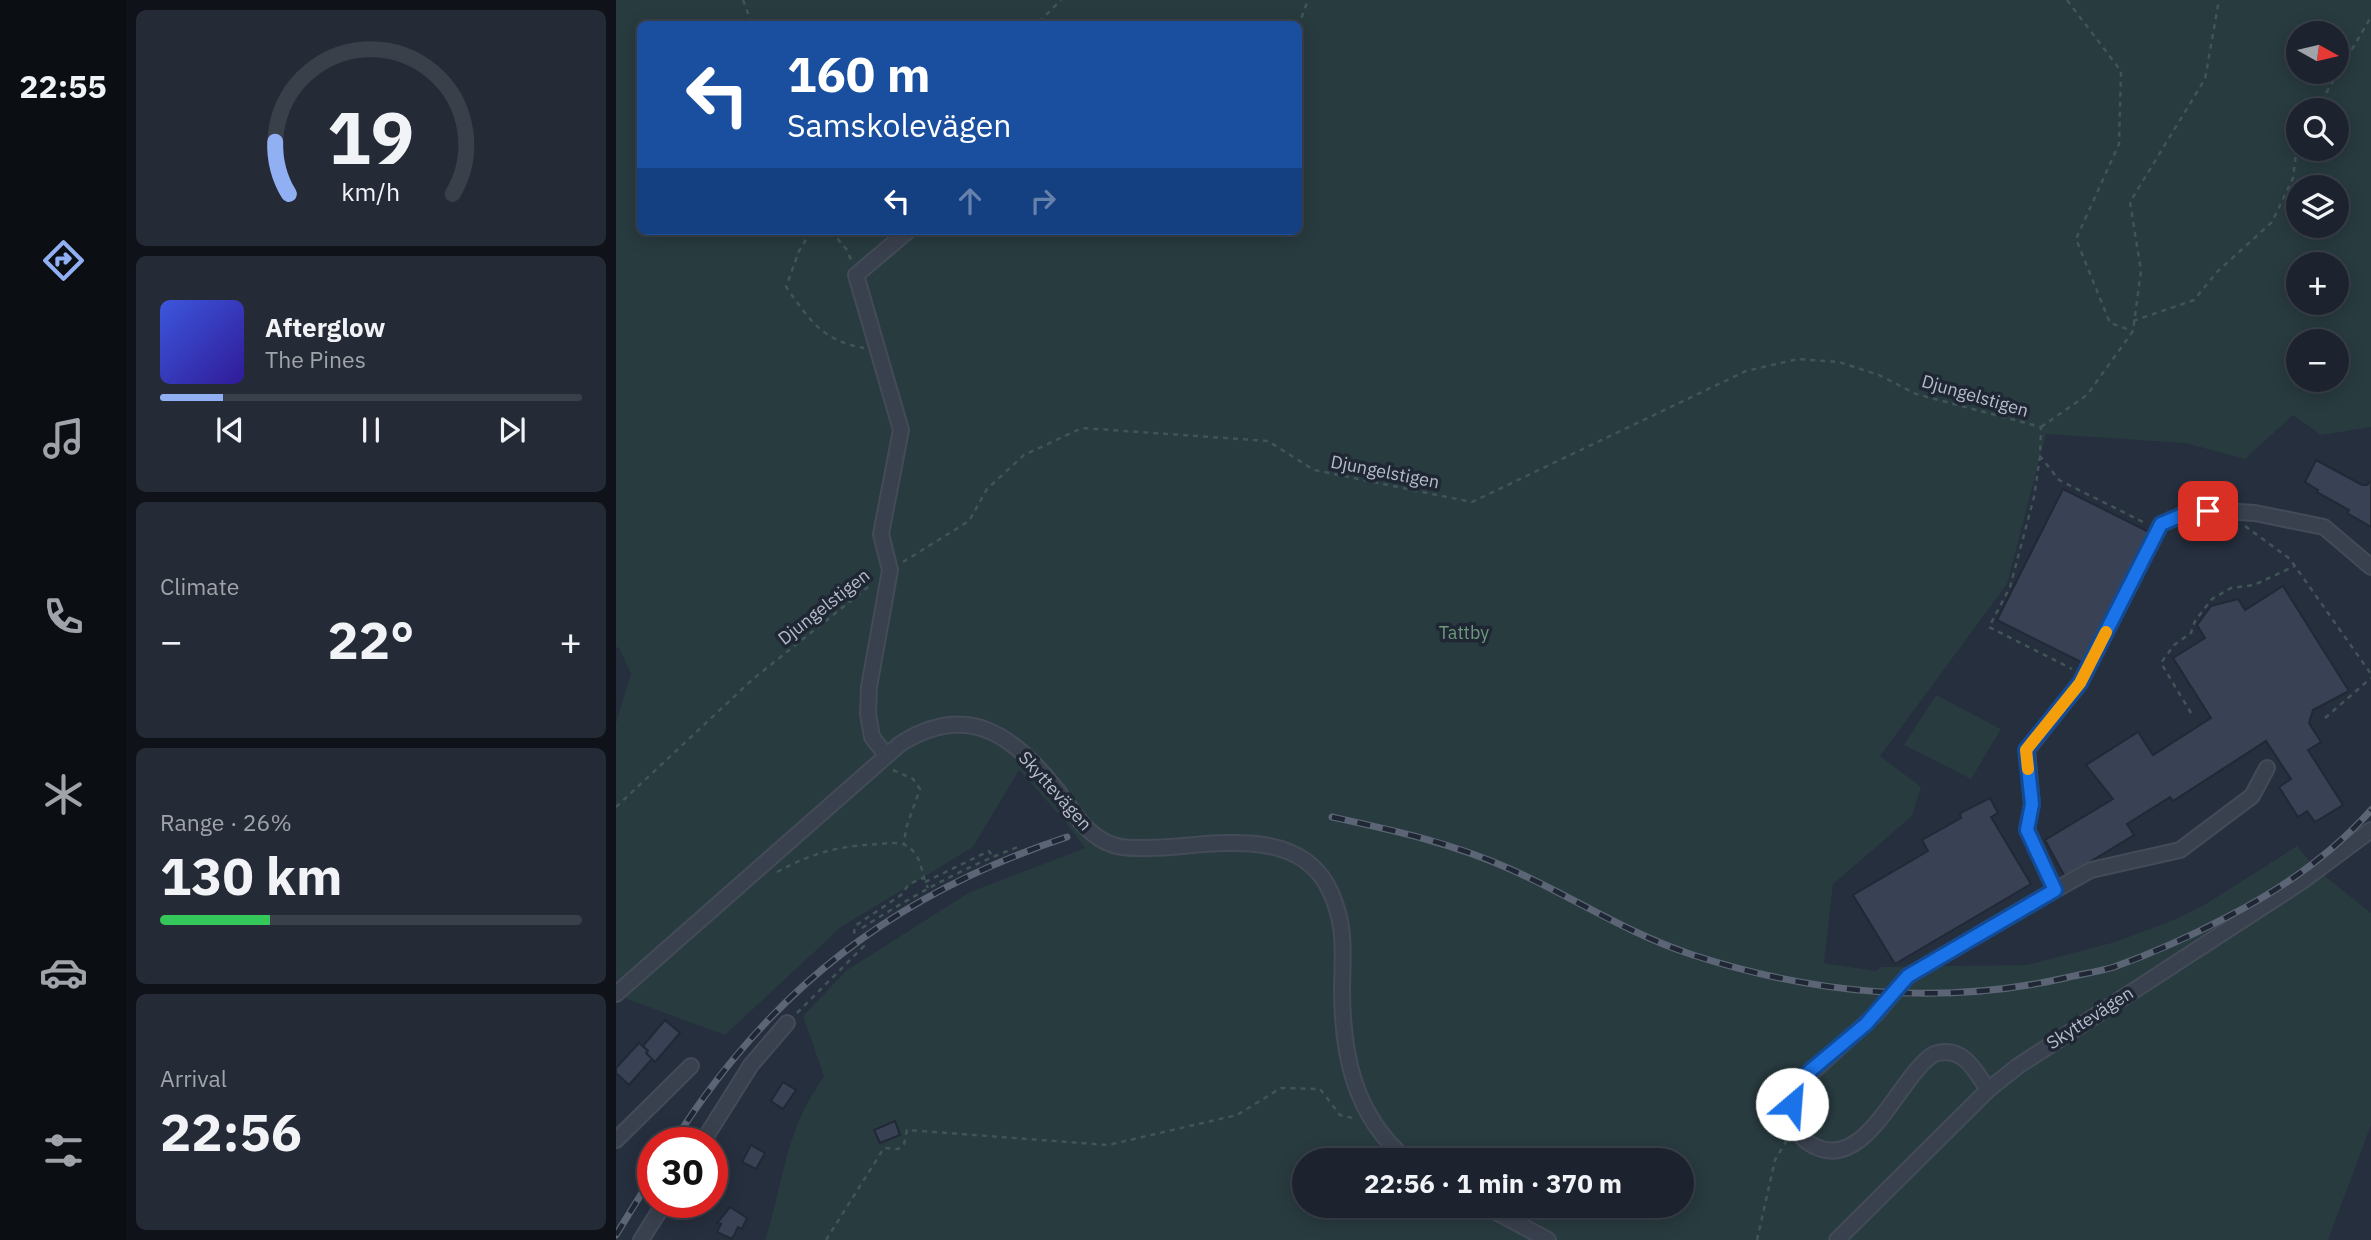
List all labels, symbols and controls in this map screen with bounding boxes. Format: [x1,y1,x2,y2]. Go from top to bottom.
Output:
north arrow [2286,21,2348,84]
map controls [2286,21,2349,392]
text: 160 m [787,42,931,105]
icon: left [672,49,763,140]
text: 22:55 [19,65,107,107]
text: 19 [327,89,415,184]
button: search [2286,98,2349,161]
text: Samskolevägen [787,104,1011,146]
text: km/h [342,175,400,208]
button: layers [2286,175,2349,238]
icon: left [878,182,916,220]
icon: ahead [951,182,989,220]
icon: right [1024,182,1062,220]
icon: directions [39,236,88,285]
button: + [2286,252,2349,315]
text: Afterglow [265,310,385,344]
button: − [2286,329,2349,392]
text: The Pines [265,344,366,374]
street label: Djungelstigen [1919,369,2031,422]
icon: previous [211,411,249,449]
icon: pause [352,411,390,449]
icon: next [493,411,531,449]
icon: music [39,414,88,463]
street label: Djungelstigen [1329,450,1441,493]
pin [2178,481,2238,541]
icon: arrive [2189,492,2227,530]
street label: Djungelstigen [773,564,874,650]
text: Climate [160,571,239,601]
icon: phone [39,592,88,641]
text: 22° [328,606,414,673]
text: − [160,616,183,665]
text: + [559,616,582,665]
park label: Tattby [1439,621,1489,644]
street label: Skyttevägen [1014,746,1097,835]
icon: climate [39,770,88,819]
text: Range · 26% [160,807,292,837]
text: 130 km [160,842,342,909]
icon: car [39,948,88,997]
street label: Skyttevägen [2042,981,2137,1054]
text: Arrival [160,1063,227,1093]
position arrow [1755,1067,1829,1141]
text: 22:56 [160,1098,302,1165]
icon: filters [39,1126,88,1175]
speed limit sign: 30 [637,1127,728,1218]
text: 22:56 · 1 min · 370 m [1364,1166,1622,1200]

